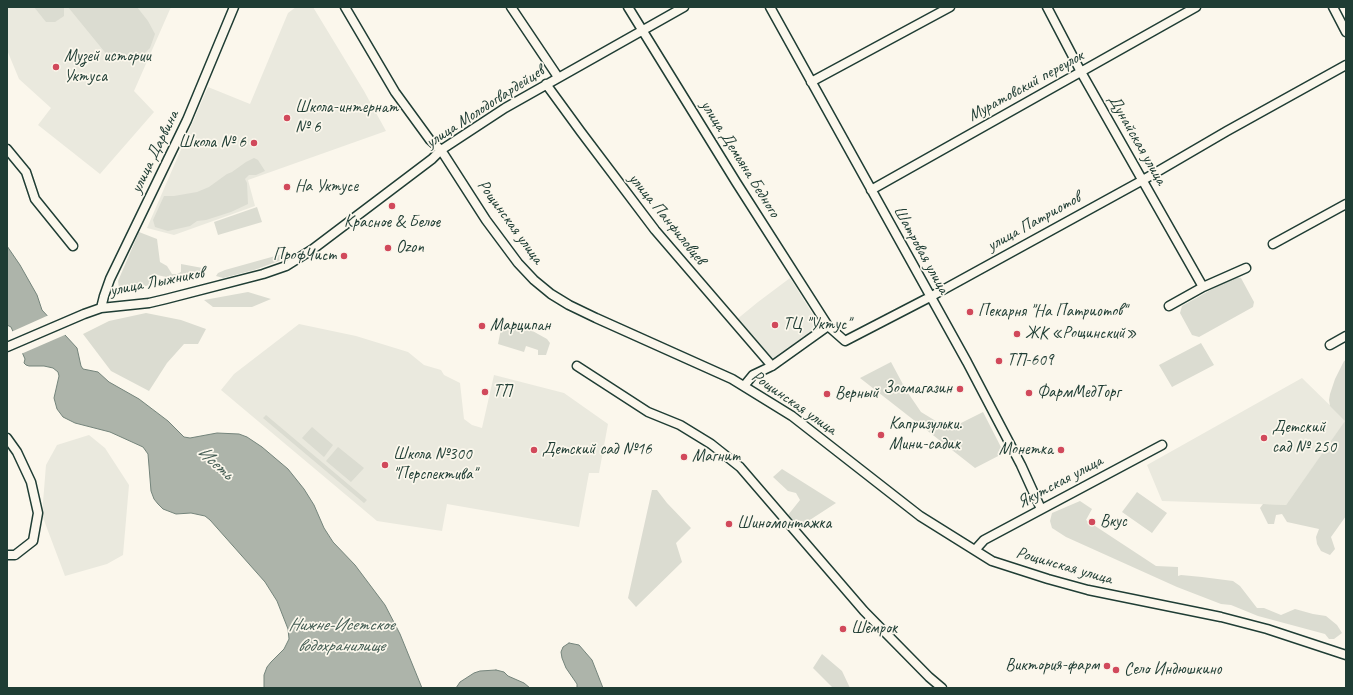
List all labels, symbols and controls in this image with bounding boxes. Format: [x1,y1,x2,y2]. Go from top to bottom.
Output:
street label: Муратовский переулок [965,46,1087,126]
place label: Музей истории Уктуса [64,47,151,87]
street label: улица Молодогвардейцев [422,61,548,153]
marker: Музей истории Уктуса [51,62,61,72]
street label: Дунайская улица [1103,91,1171,189]
street label: улица Демьяна Бедного [696,97,784,221]
place label: Школа-интернат № 6 [295,98,398,138]
street label: улица Дарвина [126,107,184,197]
marker: Школа-интернат № 6 [282,113,292,123]
place label: Школа № 6 [179,133,246,153]
marker: Школа № 6 [249,138,259,148]
street label: улица Панфиловцев [624,169,710,269]
street label: Рощинская улица [473,176,547,268]
place label: На Уктусе [295,177,358,197]
marker: На Уктусе [282,182,292,192]
street label: улица Патриотов [984,188,1084,256]
marker: Красное & Белое [387,201,397,211]
street label: Шатровая улица [888,202,954,298]
place label: Красное & Белое [344,213,440,233]
place label: Ozon [396,238,424,258]
marker: Ozon [383,243,393,253]
place label: ПрофЧист [273,246,336,266]
marker: ПрофЧист [339,251,349,261]
street label: улица Лыжников [108,263,206,301]
place label: Пекарня "На Патриотов" [978,302,1126,322]
marker: Пекарня "На Патриотов" [965,307,975,317]
place label: ТЦ "Уктус" [783,315,850,335]
place label: Марципан [490,316,550,336]
marker: ТЦ "Уктус" [770,320,780,330]
marker: Марципан [477,321,487,331]
place label: ЖК «Рощинский» [1025,324,1137,344]
marker: ЖК «Рощинский» [1012,329,1022,339]
place label: ТП-609 [1007,351,1053,371]
marker: ТП-609 [994,356,1004,366]
street label: Рощинская улица [748,366,840,440]
place label: Зоомагазин [883,379,952,399]
place label: ТП [493,382,511,402]
place label: ФармМедТорг [1037,383,1120,403]
place label: Верный [835,384,879,404]
marker: Зоомагазин [955,384,965,394]
marker: ТП [480,387,490,397]
marker: ФармМедТорг [1024,388,1034,398]
marker: Верный [822,389,832,399]
place label: Капризульки. Мини-садик [889,415,962,455]
place label: Детский сад № 250 [1272,418,1336,458]
marker: Капризульки. Мини-садик [876,430,886,440]
marker: Детский сад № 250 [1259,433,1269,443]
place label: Детский сад №16 [542,440,652,460]
place label: Монетка [999,440,1053,460]
water label: Исеть [193,442,237,484]
place label: Школа №300 "Перспектива" [393,445,476,485]
marker: Детский сад №16 [529,445,539,455]
marker: Монетка [1056,445,1066,455]
place label: Магнит [692,447,740,467]
street label: Якутская улица [1014,451,1106,513]
marker: Магнит [679,452,689,462]
marker: Школа №300 "Перспектива" [380,460,390,470]
place label: Вкус [1100,512,1127,532]
place label: Шиномонтажка [737,514,831,534]
marker: Вкус [1087,517,1097,527]
marker: Шиномонтажка [724,519,734,529]
street label: Рощинская улица [1014,543,1114,589]
water label: Нижне-Исетское водохранилище [288,614,394,656]
place label: Шемрок [851,619,897,639]
marker: Шемрок [838,624,848,634]
place label: Виктория-фарм [1005,656,1099,676]
place label: Село Индюшкино [1124,660,1221,680]
marker: Виктория-фарм [1102,661,1112,671]
marker: Село Индюшкино [1111,665,1121,675]

